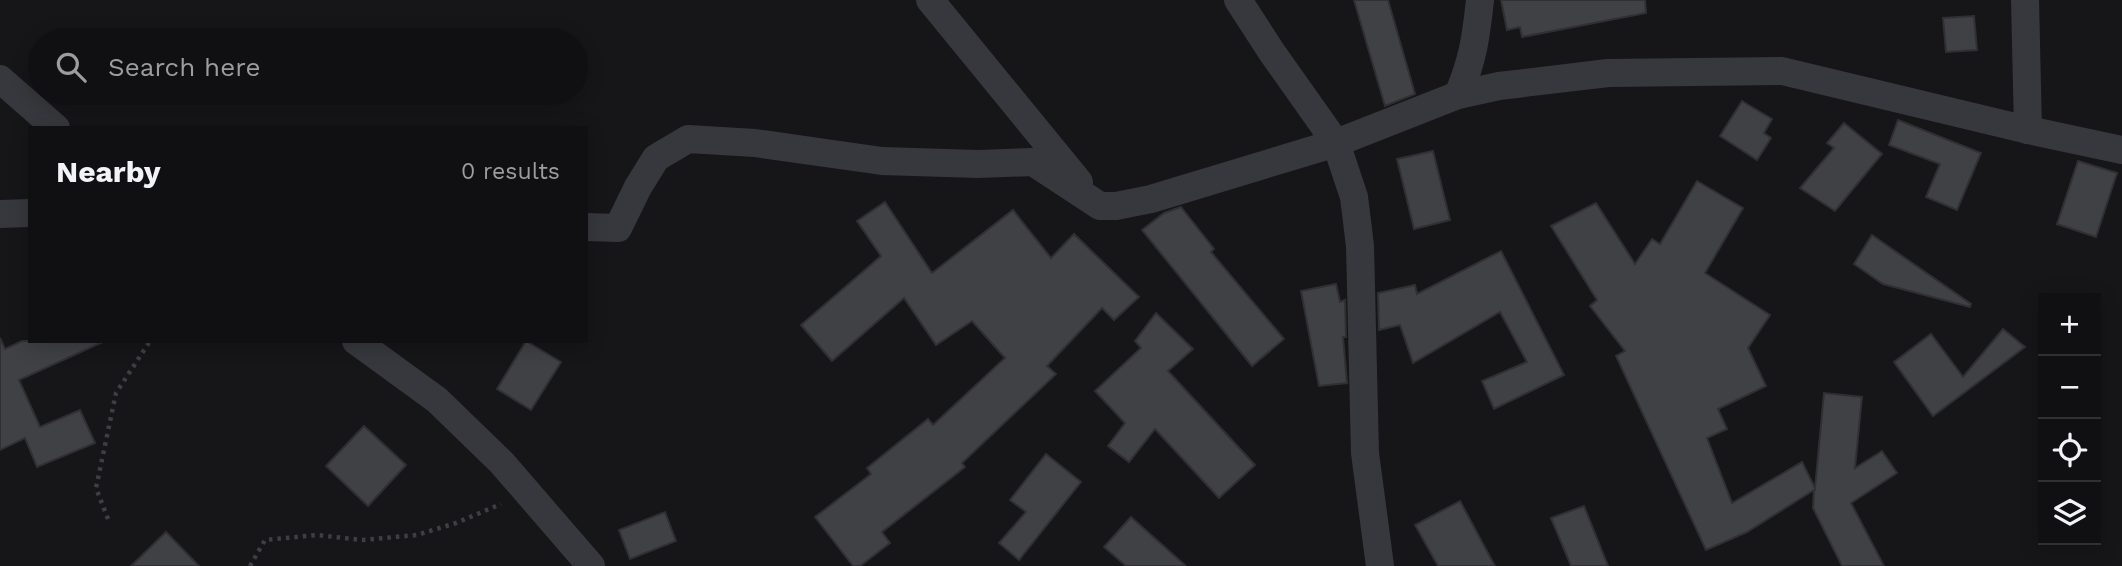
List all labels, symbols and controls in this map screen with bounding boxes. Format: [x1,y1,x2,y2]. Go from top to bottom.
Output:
search box [28,28,588,105]
icon: search [52,48,90,86]
text: Search here [108,52,260,82]
text: Nearby [56,154,161,189]
text: 0 results [461,158,560,185]
map controls [2038,293,2101,545]
button: + [2038,293,2101,356]
button: − [2038,356,2101,419]
button: locate [2038,419,2101,482]
button: layers [2038,482,2101,545]

